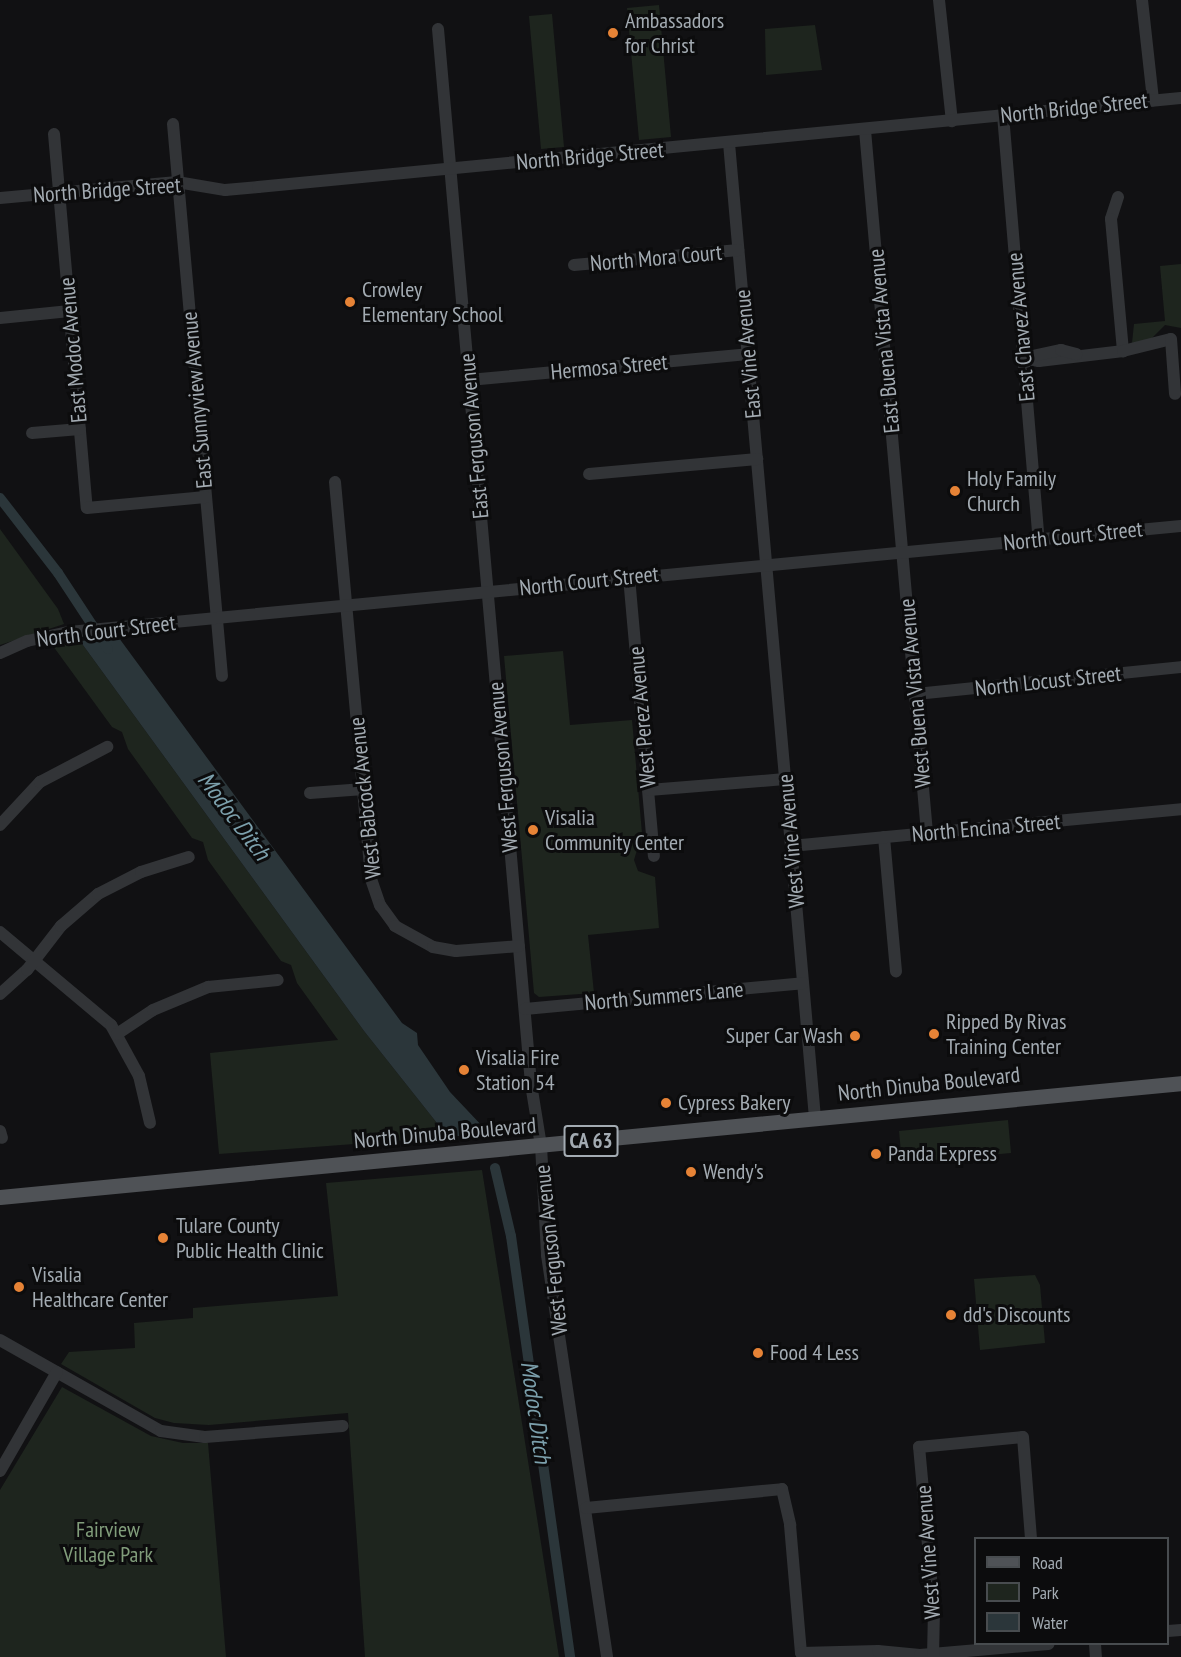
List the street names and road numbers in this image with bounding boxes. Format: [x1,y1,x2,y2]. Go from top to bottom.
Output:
street label: North Bridge Street [999,87,1149,129]
street label: North Bridge Street [515,136,665,176]
street label: North Bridge Street [32,172,182,208]
street label: North Mora Court [589,239,723,277]
street label: East Buena Vista Avenue [863,247,905,435]
street label: East Chavez Avenue [1001,251,1041,403]
street label: East Modoc Avenue [53,276,93,424]
street label: East Vine Avenue [729,288,767,420]
street label: East Sunnyview Avenue [176,310,218,490]
street label: Hermosa Street [549,349,669,385]
street label: East Ferguson Avenue [454,352,494,520]
street label: North Court Street [1002,516,1144,556]
street label: North Court Street [518,561,660,601]
street label: West Buena Vista Avenue [894,597,936,789]
street label: North Court Street [35,609,177,653]
street label: West Perez Avenue [623,645,661,789]
street label: North Locust Street [974,660,1122,702]
street label: West Ferguson Avenue [482,680,524,854]
street label: West Babcock Avenue [343,715,387,881]
street label: West Vine Avenue [772,772,810,910]
street label: North Encina Street [911,808,1061,848]
street label: North Summers Lane [583,976,745,1016]
street label: North Dinuba Boulevard [837,1061,1021,1107]
street label: North Dinuba Boulevard [353,1112,537,1154]
road number: CA 63 [562,1123,620,1159]
street label: West Ferguson Avenue [529,1163,573,1337]
street label: West Vine Avenue [910,1484,946,1620]

